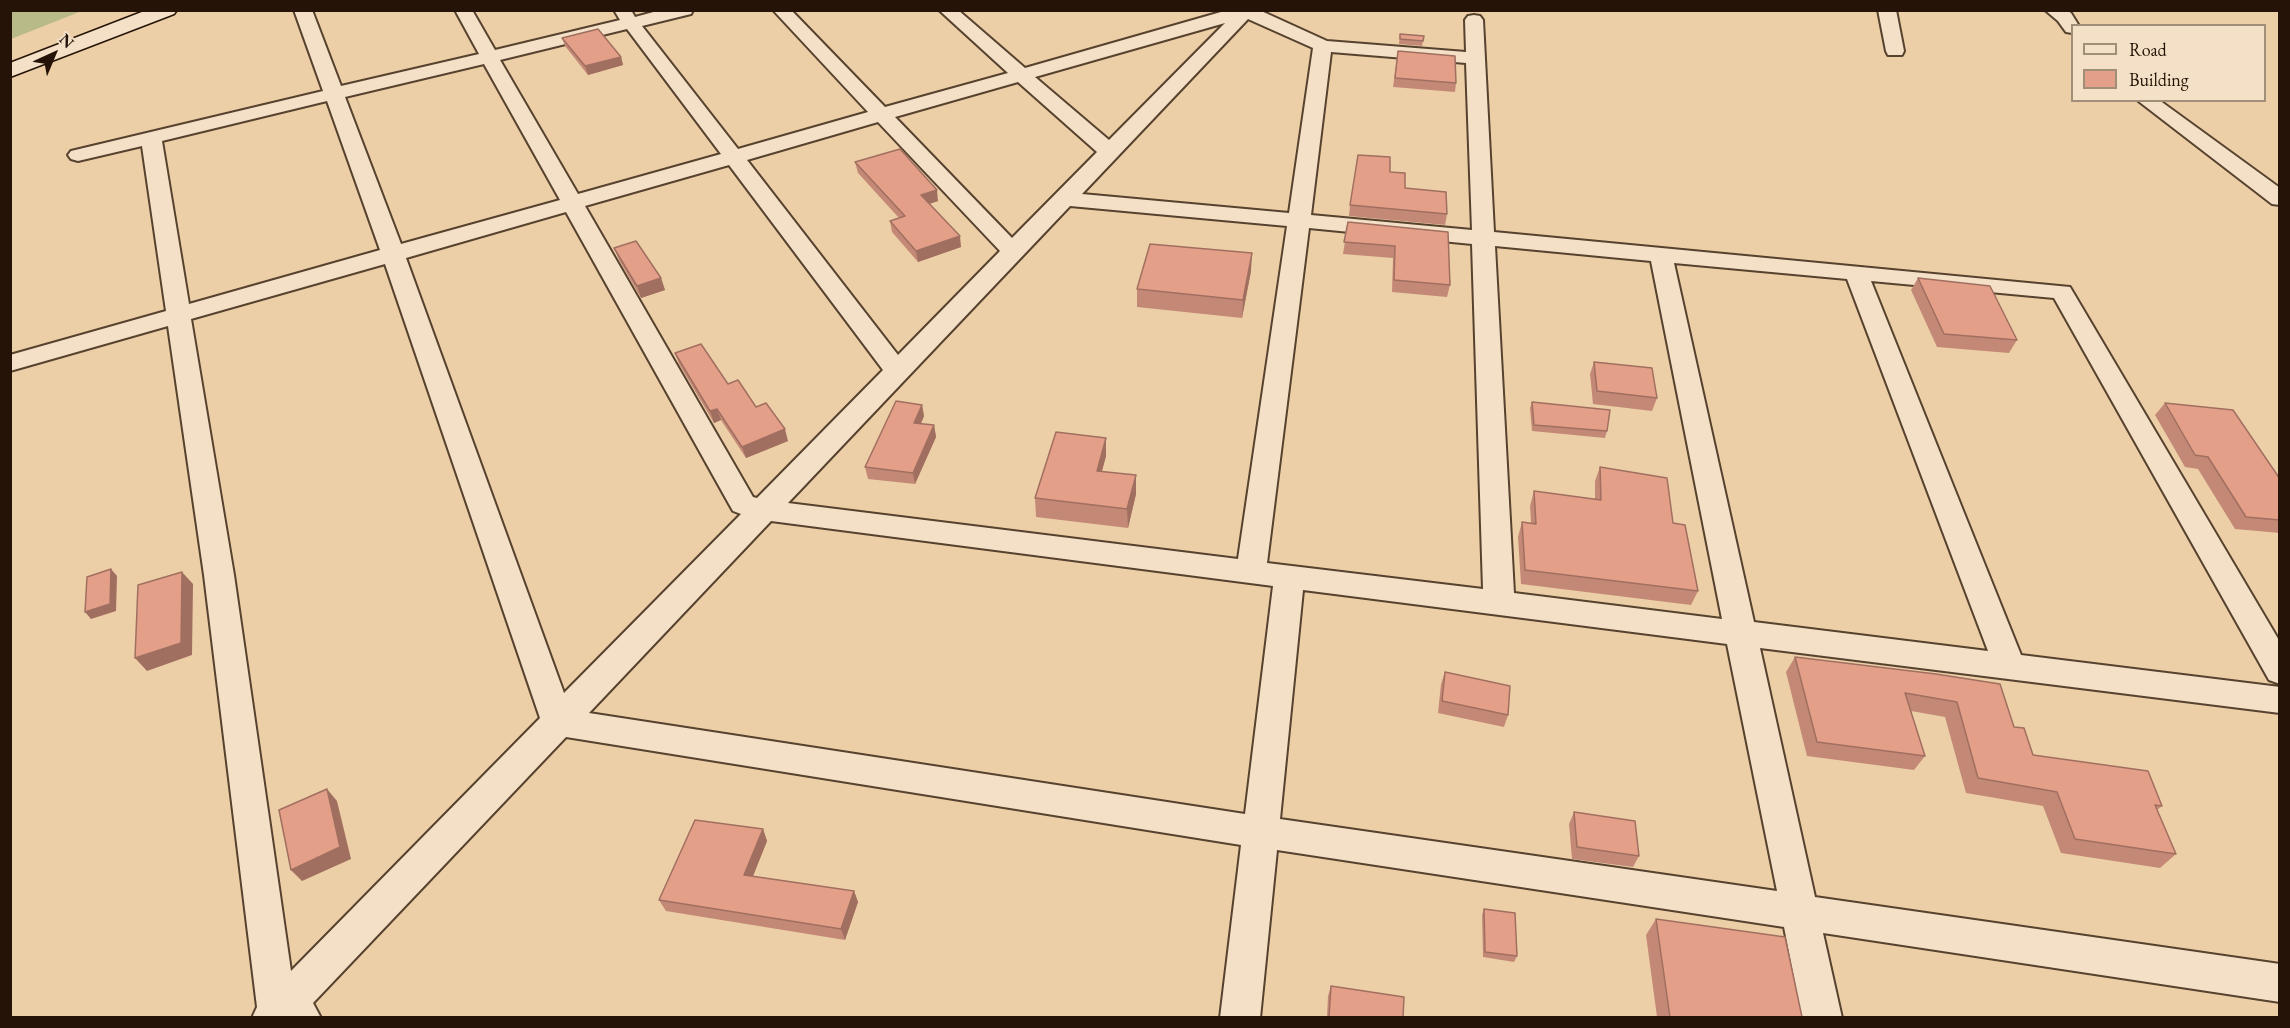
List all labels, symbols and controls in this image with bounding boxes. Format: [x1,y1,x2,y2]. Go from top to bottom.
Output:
north arrow [24,24,84,84]
legend [2071,24,2266,102]
text: N [55,29,79,53]
text: Road [2129,38,2167,61]
text: Building [2129,68,2189,91]

